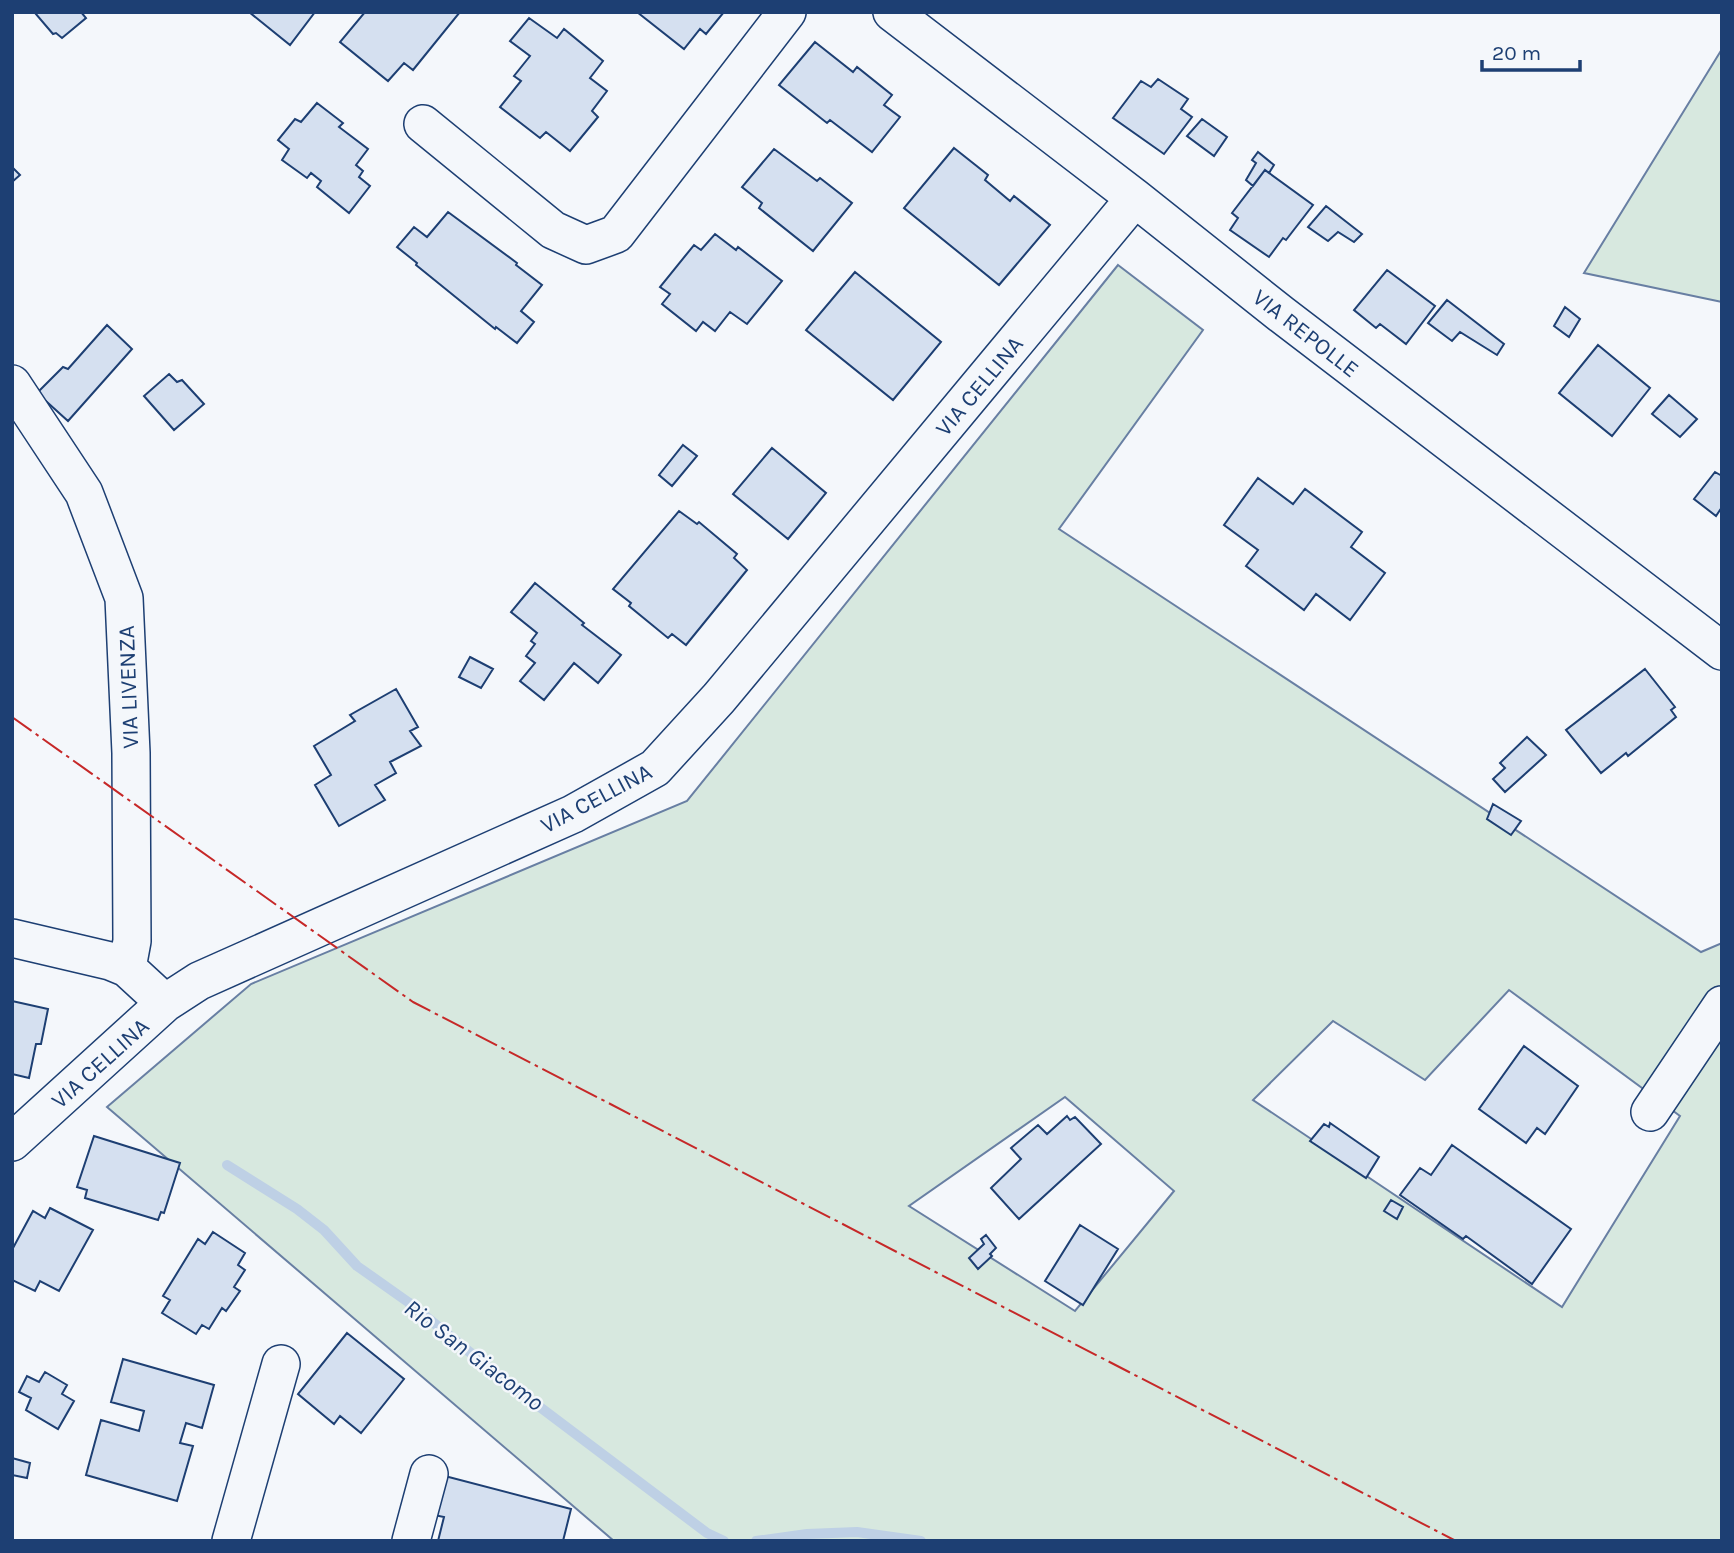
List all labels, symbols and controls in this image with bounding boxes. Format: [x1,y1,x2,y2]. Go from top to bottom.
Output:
scale bar [1482,28,1580,72]
text: 20 m [1492,41,1541,65]
street label: VIA REPOLLE [1247,284,1364,383]
street label: VIA CELLINA [930,331,1029,442]
street label: VIA LIVENZA [113,625,144,749]
street label: VIA CELLINA [536,758,656,839]
street label: VIA CELLINA [46,1013,155,1114]
water label: Rio San Giacomo [399,1293,549,1417]

